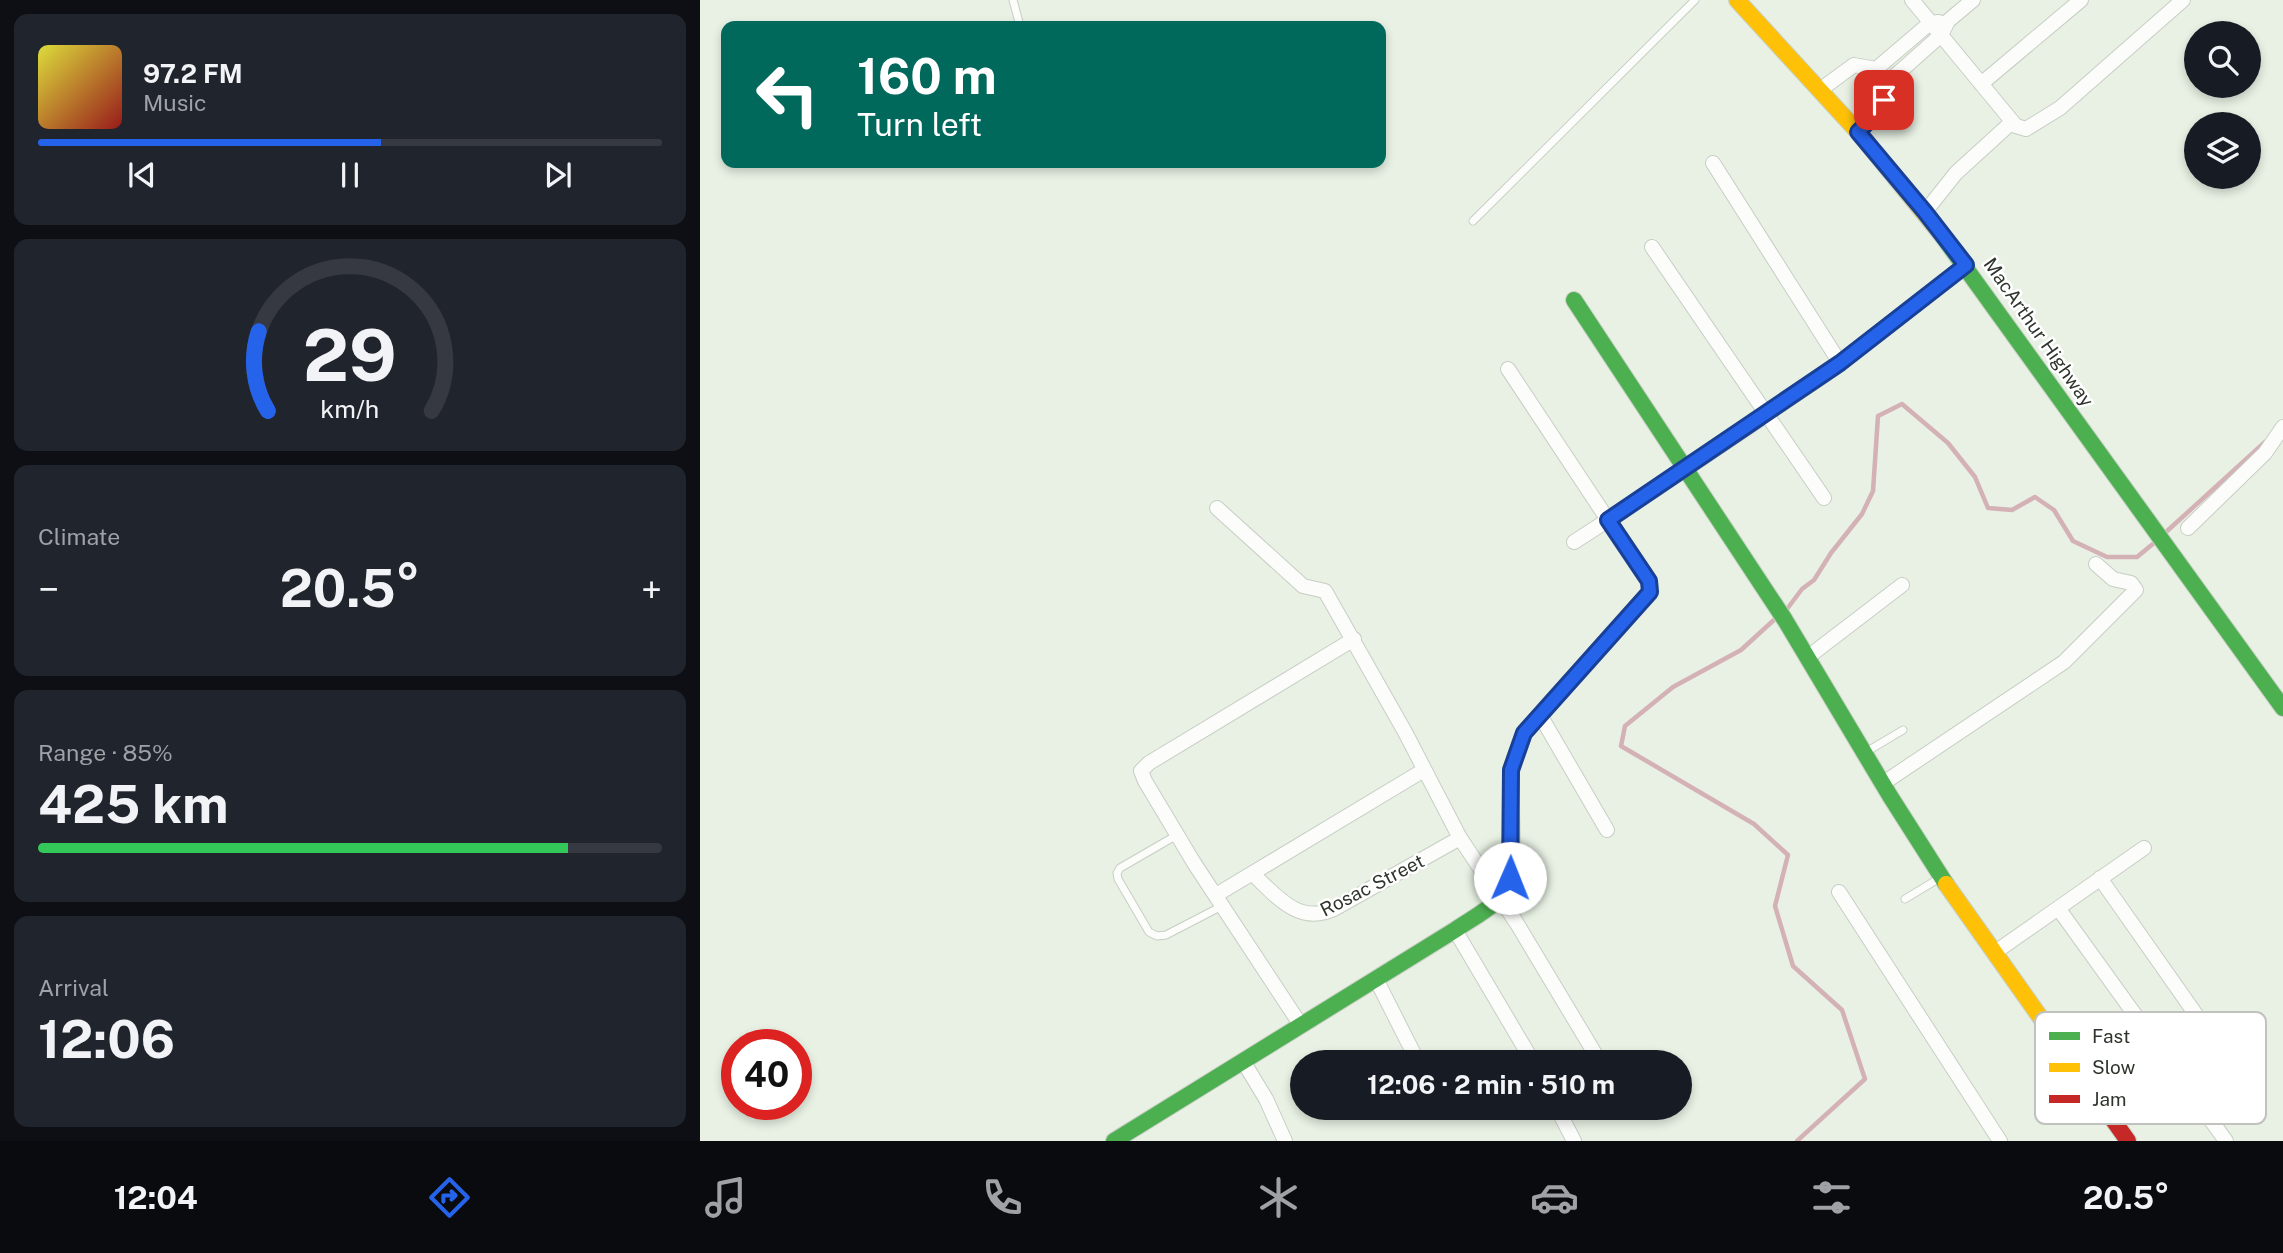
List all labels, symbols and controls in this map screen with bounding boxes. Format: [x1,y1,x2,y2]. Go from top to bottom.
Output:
map controls [2184,21,2261,189]
button: search [2184,21,2261,98]
text: 160 m [857,47,997,105]
icon: left [742,49,833,140]
text: 97.2 FM [143,58,243,89]
pin [1854,70,1914,130]
icon: arrive [1865,81,1903,119]
text: Music [143,89,207,116]
text: Turn left [857,106,982,143]
button: layers [2184,112,2261,189]
icon: previous [123,156,161,194]
icon: pause [331,156,369,194]
icon: next [539,156,577,194]
street label: MacArthur Highway [1979,253,2099,411]
text: 29 [303,313,397,398]
text: km/h [321,394,379,424]
text: Climate [38,523,120,550]
text: 20.5° [280,558,420,619]
text: − [38,567,59,612]
text: + [641,567,662,612]
text: Range · 85% [38,739,173,766]
text: 425 km [38,774,229,835]
position arrow [1473,841,1547,915]
street label: Rosac Street [1316,849,1428,921]
text: Arrival [38,974,109,1001]
text: 12:06 [38,1009,175,1070]
legend [2035,1012,2266,1124]
text: Fast [2092,1025,2130,1047]
speed limit sign: 40 [721,1029,812,1120]
text: Slow [2092,1056,2136,1078]
text: 12:06 · 2 min · 510 m [1367,1069,1615,1100]
text: Jam [2092,1088,2126,1110]
icon: directions [425,1173,474,1222]
icon: music [701,1173,750,1222]
icon: phone [978,1173,1027,1222]
icon: climate [1254,1173,1303,1222]
icon: car [1530,1173,1579,1222]
icon: filters [1807,1173,1856,1222]
text: 12:04 [114,1179,198,1216]
text: 20.5° [2083,1179,2169,1216]

